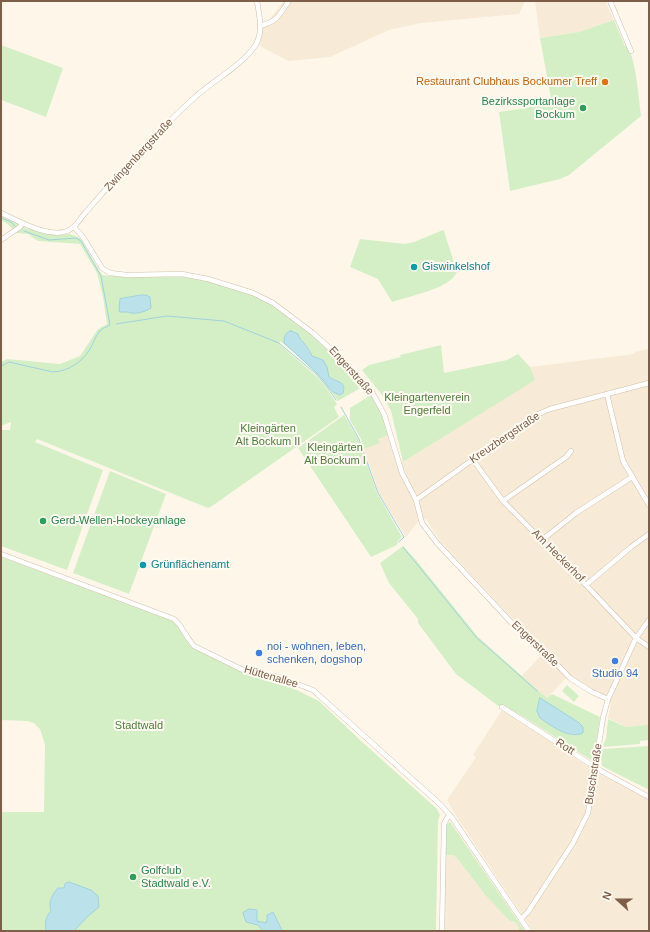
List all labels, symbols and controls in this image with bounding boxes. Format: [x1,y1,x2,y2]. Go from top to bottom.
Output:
place label: Restaurant Clubhaus Bockumer Treff [416,75,597,89]
marker: Restaurant Clubhaus Bockumer Treff [600,77,610,87]
place label: Bezirkssportanlage Bockum [481,95,575,121]
marker: Bezirkssportanlage Bockum [578,103,588,113]
street label: Zwingenbergstraße [102,116,176,194]
place label: Giswinkelshof [422,260,490,274]
marker: Giswinkelshof [409,262,419,272]
street label: Engerstraße [326,344,376,398]
park label: Kleingartenverein Engerfeld [384,391,470,417]
street label: Kreuzbergstraße [467,410,543,466]
park label: Kleingärten Alt Bockum II [236,422,300,448]
park label: Kleingärten Alt Bockum I [304,441,366,467]
place label: Gerd-Wellen-Hockeyanlage [51,514,186,528]
marker: Gerd-Wellen-Hockeyanlage [38,516,48,526]
street label: Am Heckerhof [529,527,587,585]
place label: Grünflächenamt [151,558,229,572]
marker: Grünflächenamt [138,560,148,570]
street label: Engerstraße [509,618,561,670]
place label: noi - wohnen, leben, schenken, dogshop [267,640,366,666]
marker: noi - wohnen, leben, schenken, dogshop [254,648,264,658]
marker: Studio 94 [610,656,620,666]
street label: Hüttenallee [242,663,300,691]
place label: Studio 94 [592,667,638,681]
park label: Stadtwald [115,719,163,733]
street label: Rott [553,736,577,758]
street label: Buschstraße [583,742,605,806]
place label: Golfclub Stadtwald e.V. [141,864,211,890]
marker: Golfclub Stadtwald e.V. [128,872,138,882]
north arrow [598,880,638,920]
text: N [600,890,614,902]

